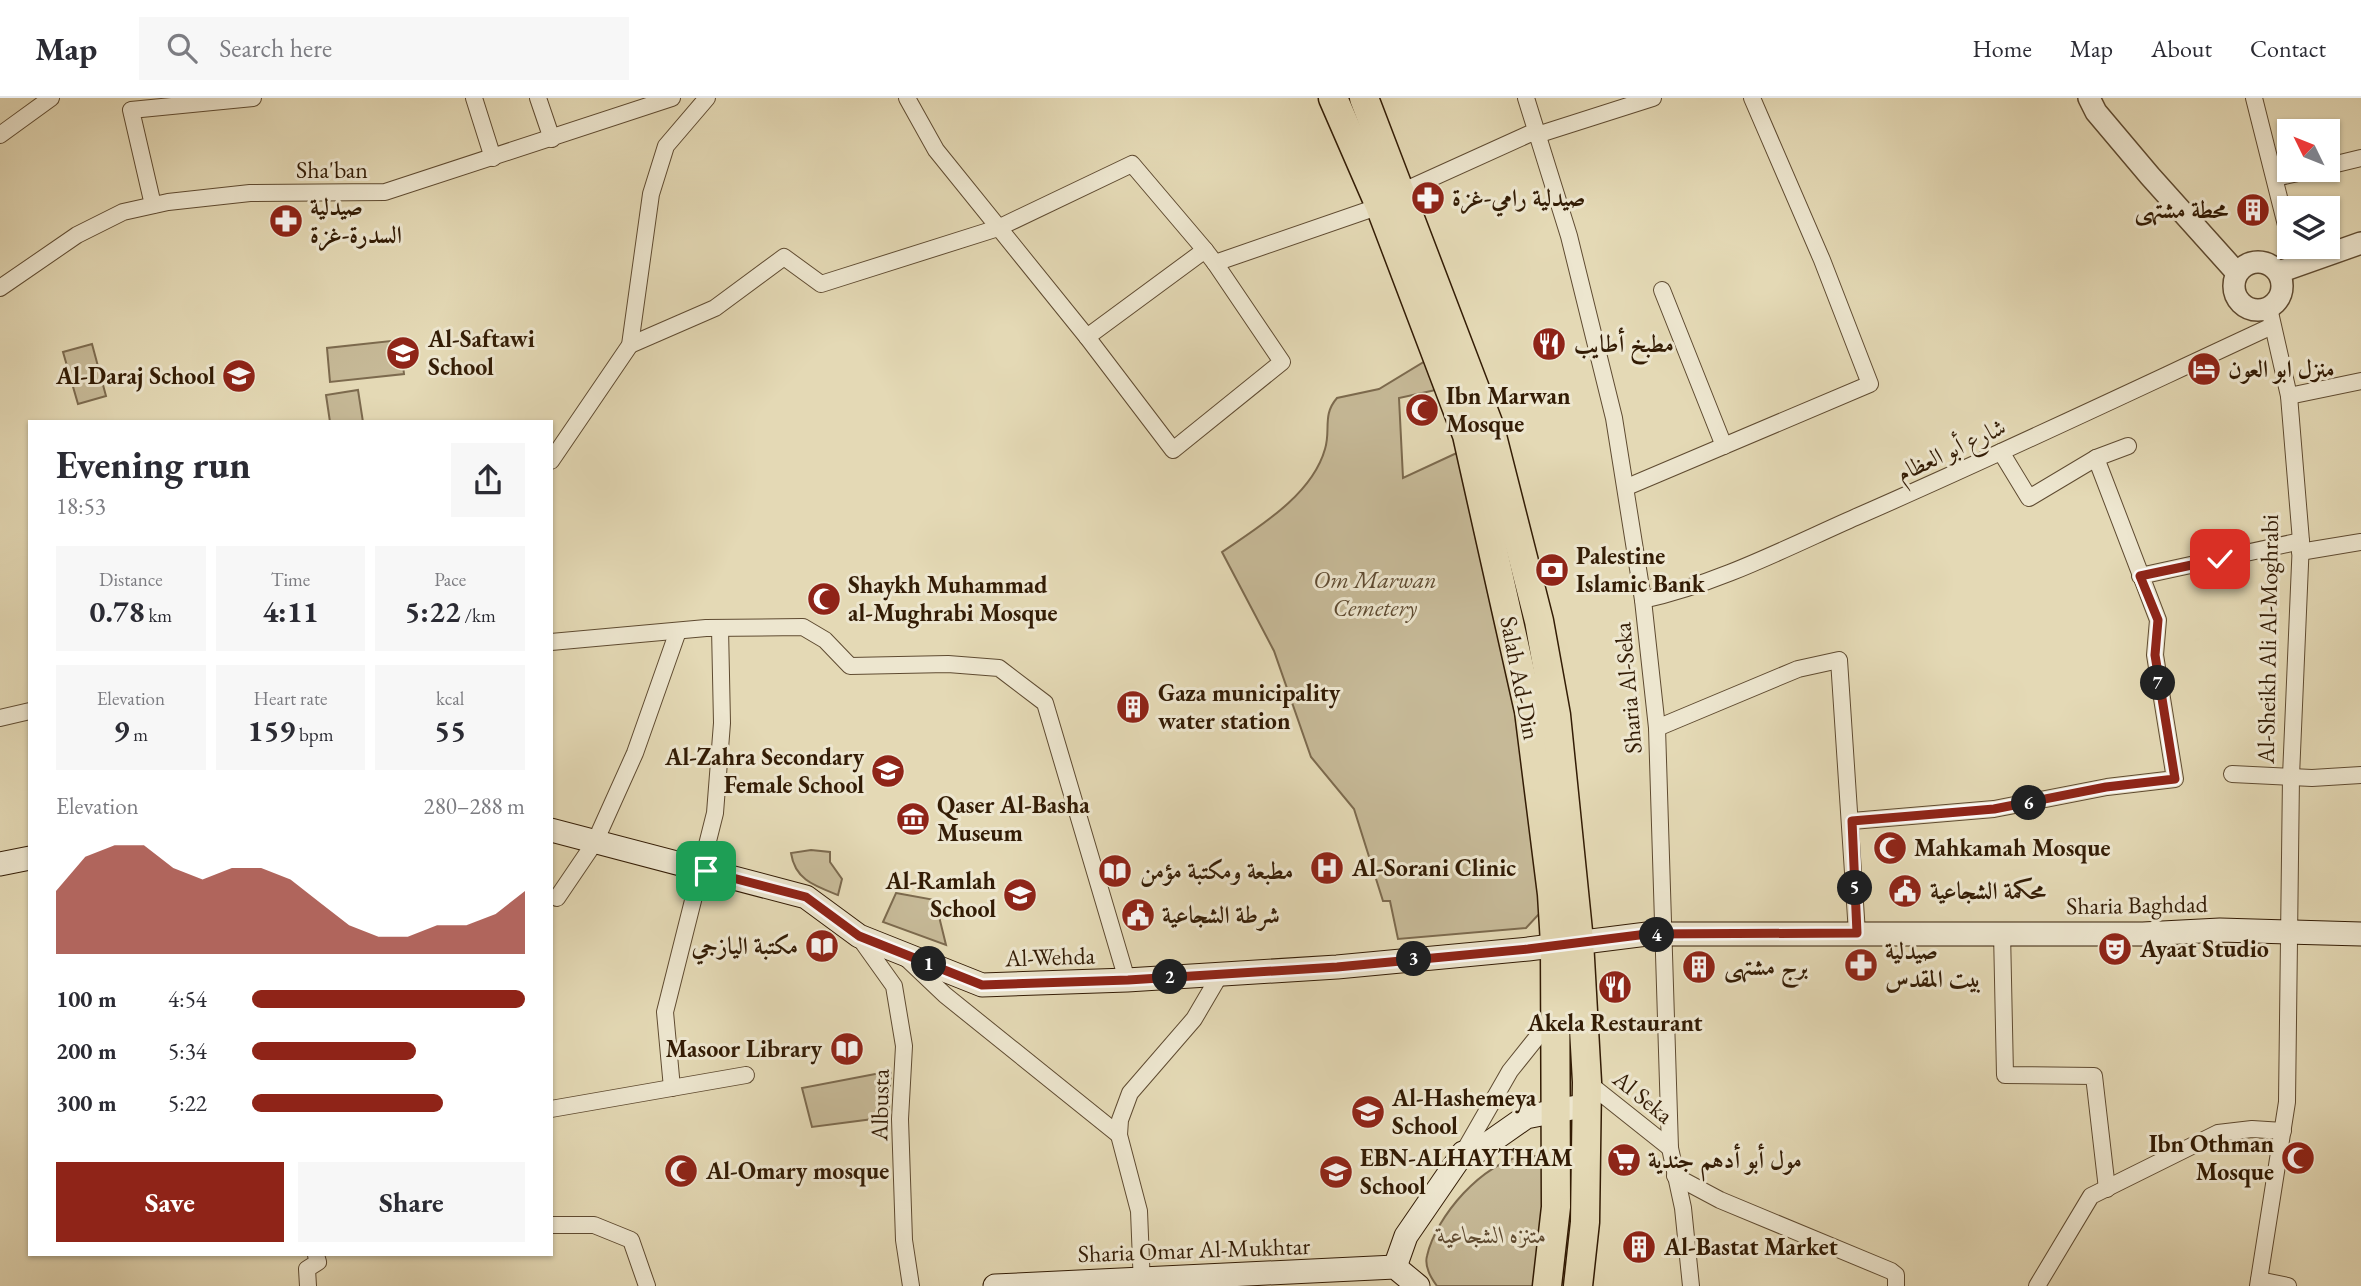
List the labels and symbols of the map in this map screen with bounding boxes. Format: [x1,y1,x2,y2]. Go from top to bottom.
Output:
north arrow [2277,119,2340,182]
street label: Sha'ban [296,154,368,185]
pharmacy icon: صيدلية رامي-غزة [1409,179,1447,217]
place label: صيدلية رامي-غزة [1452,182,1585,217]
place label: صيدلية السدرة-غزة [310,191,402,252]
building icon: محطة مشتهى [2234,191,2272,229]
place label: محطة مشتهى [2134,194,2228,227]
pharmacy icon: صيدلية السدرة-غزة [267,202,305,240]
place label: Al-Saftawi School [427,323,535,382]
restaurant icon: مطبخ أطايب [1530,325,1568,363]
place label: مطبخ أطايب [1574,327,1674,366]
school or university icon: Al-Saftawi School [384,334,422,372]
hotel icon: منزل ابو العون [2185,350,2223,388]
place label: منزل ابو العون [2228,353,2335,384]
school or university icon: Al-Daraj School [220,357,258,395]
place label: Al-Daraj School [55,360,215,392]
place label: Ibn Marwan Mosque [1446,380,1571,440]
mosque icon: Ibn Marwan Mosque [1403,391,1441,429]
street label: شارع أبو العظام [1891,410,2013,494]
street label: Al-Sheikh Ali Al-Moghrabi [2250,514,2285,765]
pin [2190,529,2250,589]
place label: Palestine Islamic Bank [1576,540,1706,599]
bank icon: Palestine Islamic Bank [1533,551,1571,589]
park label: Om Marwan Cemetery [1313,564,1437,623]
place label: Shaykh Muhammad al-Mughrabi Mosque [848,569,1058,629]
mosque icon: Shaykh Muhammad al-Mughrabi Mosque [805,580,843,618]
street label: Salah Ad-Din [1493,613,1548,743]
street label: Sharia Al-Seka [1606,621,1649,755]
pin: 7 [2140,666,2176,700]
place label: Gaza municipality water station [1158,677,1341,736]
building icon: Gaza municipality water station [1114,688,1152,726]
place label: Al-Zahra Secondary Female School [664,741,864,800]
school or university icon: Al-Zahra Secondary Female School [869,752,907,790]
pin: 6 [2011,786,2046,820]
place label: Qaser Al-Basha Museum [937,789,1090,848]
museum icon: Qaser Al-Basha Museum [894,800,932,838]
mosque icon: Mahkamah Mosque [1871,829,1909,867]
place label: Mahkamah Mosque [1914,832,2110,864]
pin [676,841,736,901]
hospital icon: Al-Sorani Clinic [1308,849,1346,887]
library icon: مطبعة ومكتبة مؤمن [1096,852,1134,890]
place label: Al-Sorani Clinic [1351,852,1516,883]
place label: مطبعة ومكتبة مؤمن [1140,855,1293,887]
place label: Al-Ramlah School [884,865,997,924]
pin: 5 [1838,870,1872,906]
public building icon: محكمة الشجاعية [1886,872,1924,910]
place label: محكمة الشجاعية [1930,875,2046,906]
school or university icon: Al-Ramlah School [1001,876,1039,914]
street label: Sharia Baghdad [2066,888,2209,921]
public building icon: شرطة الشجاعية [1119,896,1157,934]
place label: شرطة الشجاعية [1162,899,1280,931]
pin: 4 [1640,918,1674,952]
library icon: مكتبة اليازجي [803,927,841,965]
place label: مكتبة اليازجي [691,930,798,965]
theatre icon: Ayaat Studio [2096,930,2134,968]
place label: Ayaat Studio [2139,933,2269,965]
place label: صيدلية بيت المقدس [1885,935,1981,994]
street label: Al-Wehda [1003,939,1096,974]
pin: 3 [1396,942,1432,976]
pin: 1 [912,946,946,982]
pharmacy icon: صيدلية بيت المقدس [1842,946,1880,984]
building icon: برج مشتهى [1680,948,1718,986]
place label: برج مشتهى [1724,951,1809,989]
pin: 2 [1152,960,1188,994]
restaurant icon: Akela Restaurant [1596,968,1634,1006]
place label: Akela Restaurant [1526,1007,1703,1038]
library icon: Masoor Library [828,1030,866,1068]
place label: Masoor Library [665,1033,822,1065]
street label: Al Seka [1606,1062,1680,1130]
street label: Albusta [863,1068,896,1142]
place label: Al-Hashemeya School [1391,1082,1537,1141]
school or university icon: Al-Hashemeya School [1349,1093,1387,1131]
place label: Ibn Othman Mosque [2149,1128,2274,1188]
mosque icon: Ibn Othman Mosque [2279,1139,2317,1177]
supermarket icon: مول أبو أدهم جندية [1605,1141,1643,1179]
place label: EBN-ALHAYTHAM School [1360,1142,1573,1201]
place label: مول أبو أدهم جندية [1648,1143,1802,1182]
mosque icon: Al-Omary mosque [662,1152,700,1190]
school or university icon: EBN-ALHAYTHAM School [1317,1153,1355,1191]
place label: Al-Omary mosque [705,1155,889,1187]
park label: متنزه الشجاعية [1435,1219,1547,1250]
building icon: Al-Bastat Market [1620,1228,1658,1266]
street label: Sharia Omar Al-Mukhtar [1077,1230,1311,1269]
place label: Al-Bastat Market [1663,1231,1838,1262]

